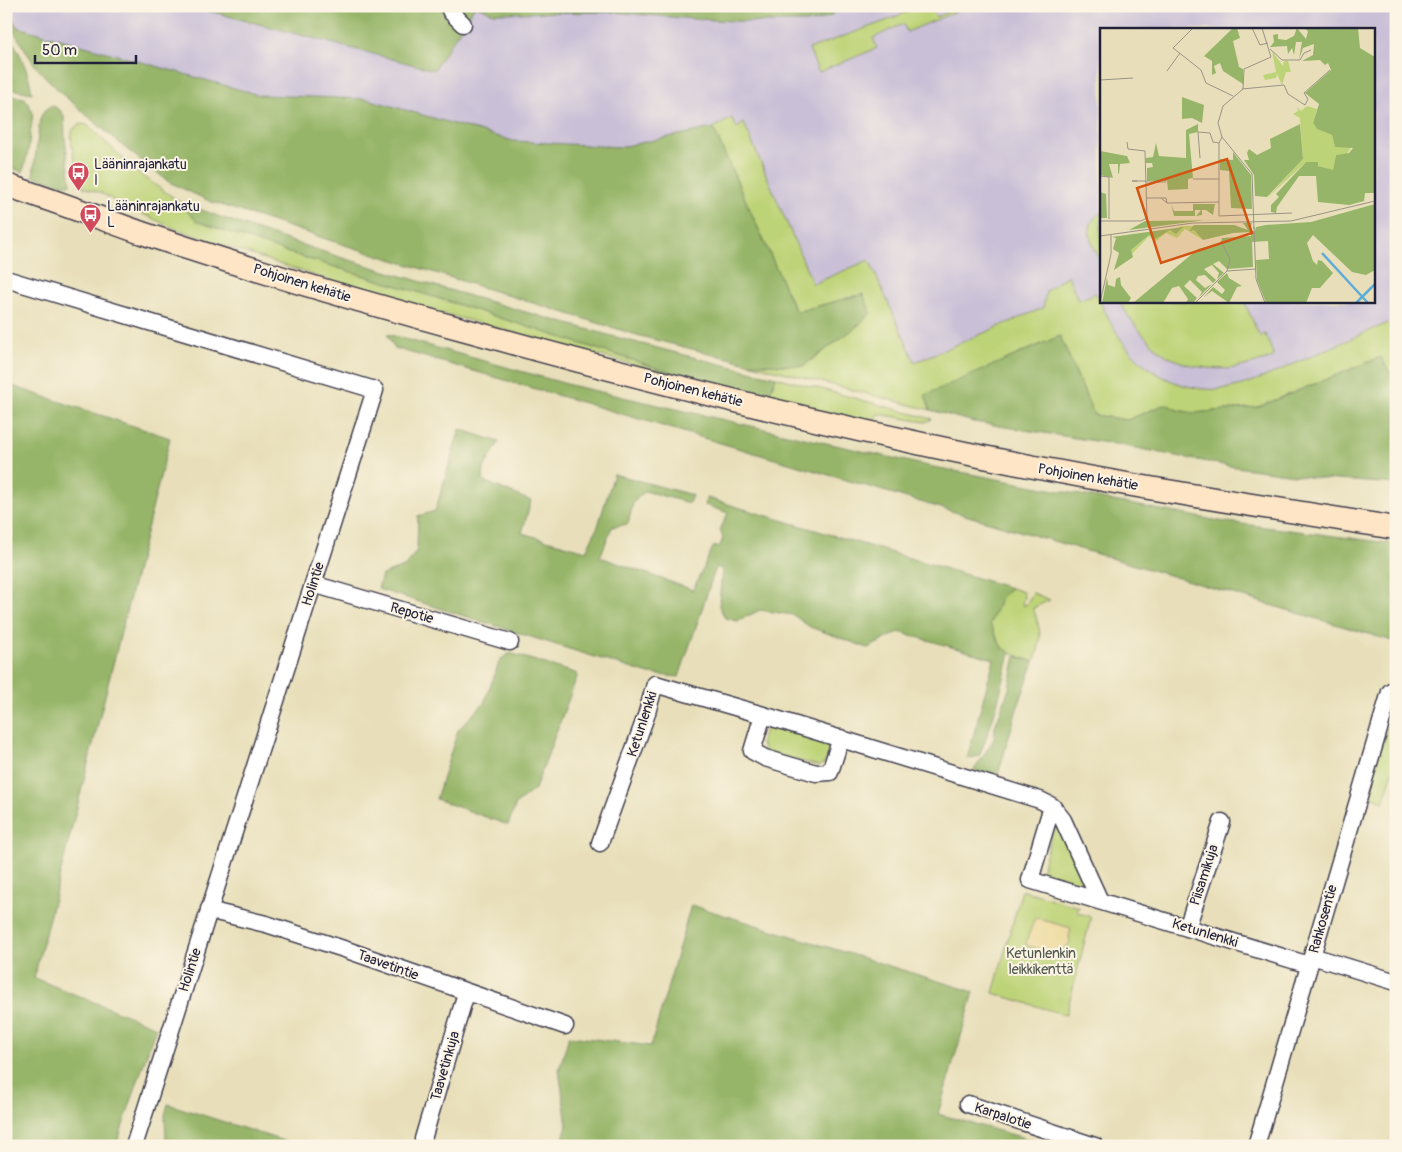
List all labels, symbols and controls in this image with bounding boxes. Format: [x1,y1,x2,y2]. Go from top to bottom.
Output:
inset map [1100,28,1374,302]
scale bar [35,32,136,64]
text: 50 m [42,41,77,60]
place label: Lääninrajankatu I [94,156,187,189]
bus stop icon: Lääninrajankatu I [66,160,90,191]
place label: Lääninrajankatu L [107,198,200,231]
bus stop icon: Lääninrajankatu L [79,202,103,233]
street label: Pohjoinen kehätie [251,260,353,306]
street label: Pohjoinen kehätie [642,369,744,411]
street label: Pohjoinen kehätie [1037,460,1140,494]
street label: Holintie [298,560,328,608]
street label: Repotie [388,599,436,627]
street label: Ketunlenkki [623,689,661,759]
street label: Piisamikuja [1186,842,1222,908]
street label: Rahkosentie [1305,883,1341,955]
street label: Ketunlenkki [1170,915,1240,951]
park label: Ketunlenkin leikkikenttä [1006,945,1076,978]
street label: Holintie [175,946,205,994]
street label: Taavetintie [355,946,421,984]
street label: Taavetinkuja [427,1029,463,1103]
street label: Karpalotie [972,1099,1034,1133]

